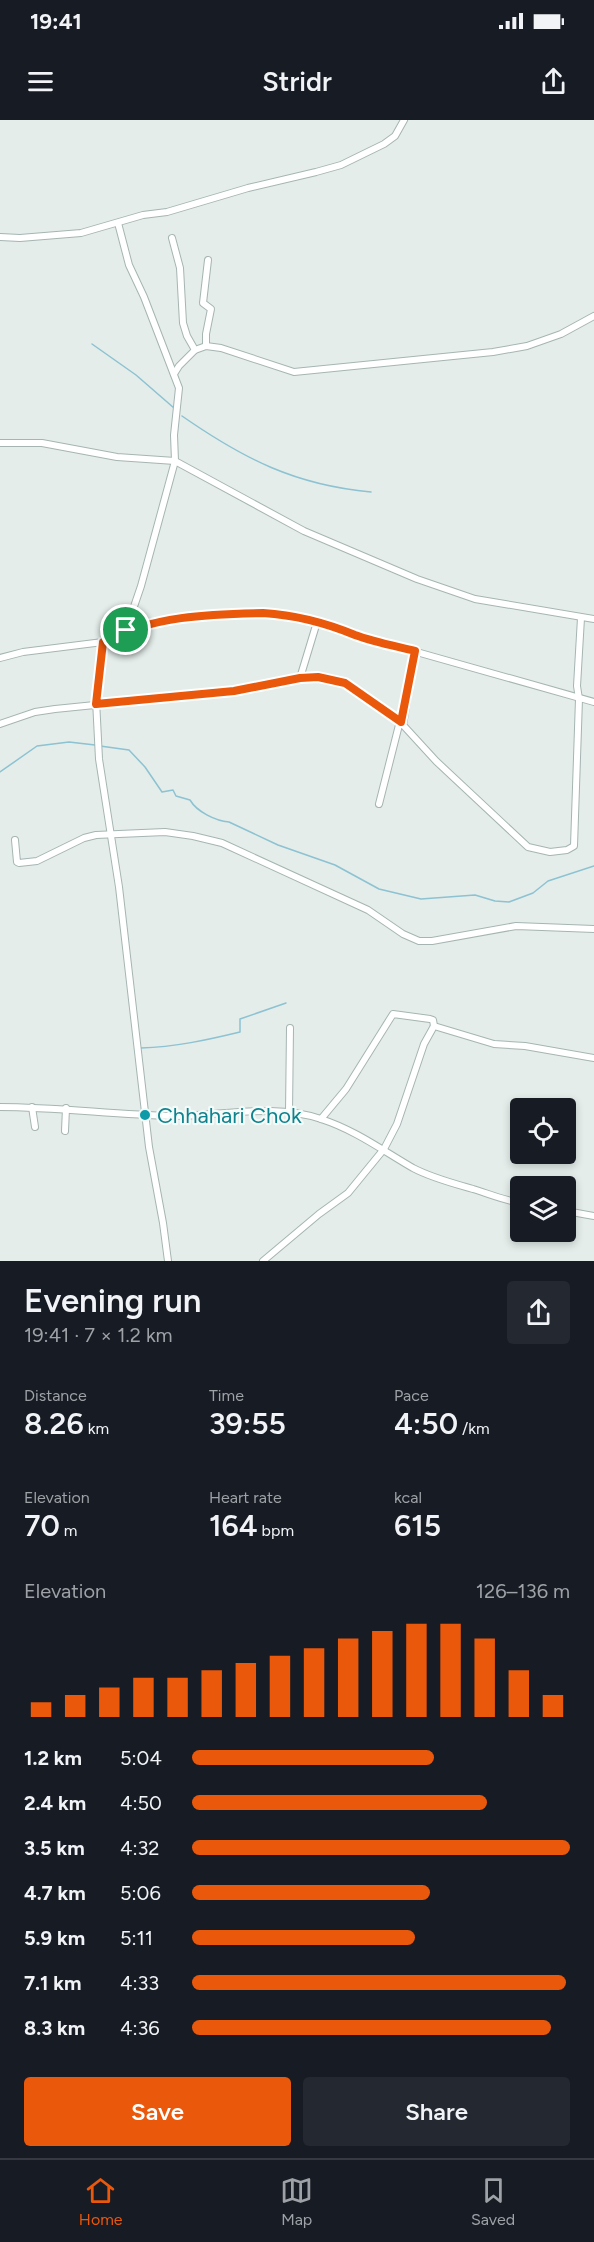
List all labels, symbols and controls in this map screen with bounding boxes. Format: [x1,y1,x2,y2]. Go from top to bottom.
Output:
text: 19:41 [30,8,82,35]
icon: menu [24,65,57,98]
text: Stridr [262,65,332,98]
icon: share [537,65,570,98]
pin [100,604,151,655]
icon: arrive [109,613,142,646]
map controls [510,1098,576,1242]
button: locate [510,1098,576,1164]
place label: Chhahari Chok [157,1102,302,1129]
marker: Chhahari Chok [138,1108,152,1122]
button: layers [510,1176,576,1242]
text: Evening run [24,1281,201,1320]
button: share [507,1281,570,1344]
text: 19:41 · 7 × 1.2 km [24,1323,173,1347]
text: Distance [24,1386,87,1405]
text: Time [209,1386,244,1405]
text: Pace [394,1386,429,1405]
text: 8.26 [24,1405,84,1442]
text: 39:55 [209,1405,286,1442]
text: 4:50 [394,1405,458,1442]
text: km [84,1419,109,1438]
text: /km [458,1419,490,1438]
text: Elevation [24,1488,90,1507]
text: Heart rate [209,1488,282,1507]
text: kcal [394,1488,422,1507]
text: 70 [24,1507,60,1544]
text: 164 [209,1507,258,1544]
text: 615 [394,1507,441,1544]
text: m [60,1521,77,1540]
text: bpm [258,1521,294,1540]
text: Elevation [24,1579,106,1603]
text: 126–136 m [476,1579,570,1603]
text: 1.2 km [24,1746,82,1770]
text: 5:04 [120,1746,162,1770]
text: 2.4 km [24,1791,86,1815]
text: 4:50 [120,1791,162,1815]
text: 3.5 km [24,1836,85,1860]
text: 4:32 [120,1836,160,1860]
text: 4.7 km [24,1881,86,1905]
text: 5:06 [120,1881,161,1905]
text: 5.9 km [24,1926,85,1950]
text: 5:11 [120,1926,153,1950]
text: 7.1 km [24,1971,81,1995]
text: 4:33 [120,1971,159,1995]
text: 8.3 km [24,2016,85,2040]
text: 4:36 [120,2016,160,2040]
button: Save [24,2077,291,2146]
button: Share [303,2077,570,2146]
tab: Home [79,2174,123,2229]
tab: Map [280,2174,313,2229]
tab: Saved [471,2174,515,2229]

